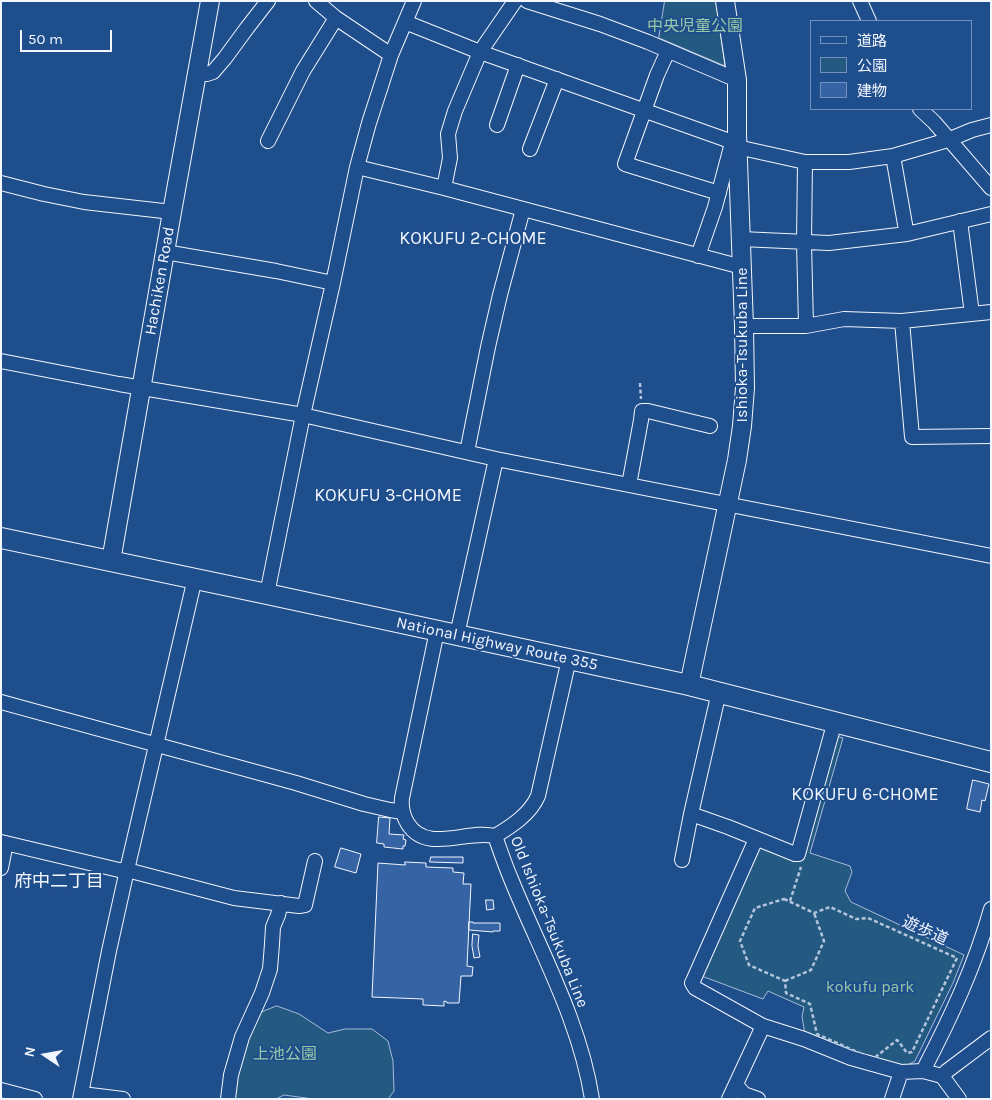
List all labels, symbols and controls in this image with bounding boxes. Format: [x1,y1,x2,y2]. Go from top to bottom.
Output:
park label: 中央児童公園 [647,16,743,36]
scale bar [22,20,115,52]
legend [810,20,972,110]
text: 50 m [28,30,63,48]
text: 道路 [857,32,887,50]
text: 公園 [857,57,887,75]
text: 建物 [857,82,887,100]
street label: Hachiken Road [141,225,179,337]
district label: KOKUFU 2-CHOME [391,228,555,250]
street label: Ishioka-Tsukuba Line [732,268,752,422]
district label: KOKUFU 3-CHOME [305,485,471,507]
street label: National Highway Route 355 [394,613,600,675]
district label: KOKUFU 6-CHOME [783,784,947,806]
street label: Old Ishioka-Tsukuba Line [506,834,592,1010]
district label: 府中二丁目 [14,871,104,893]
street label: 遊歩道 [899,912,951,950]
park label: kokufu park [826,977,914,997]
north arrow [20,1030,70,1080]
park label: 上池公園 [253,1044,317,1064]
text: N [20,1045,39,1058]

